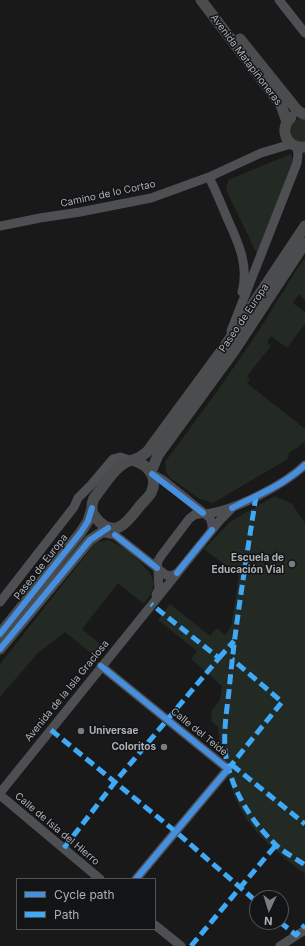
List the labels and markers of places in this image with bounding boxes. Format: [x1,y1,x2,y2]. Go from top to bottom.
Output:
place label: Escuela de Educación Vial [212,552,284,576]
marker: Escuela de Educación Vial [287,559,297,569]
place label: Universae [89,725,138,737]
marker: Universae [76,726,86,736]
place label: Coloritos [111,741,156,753]
marker: Coloritos [159,742,169,752]

